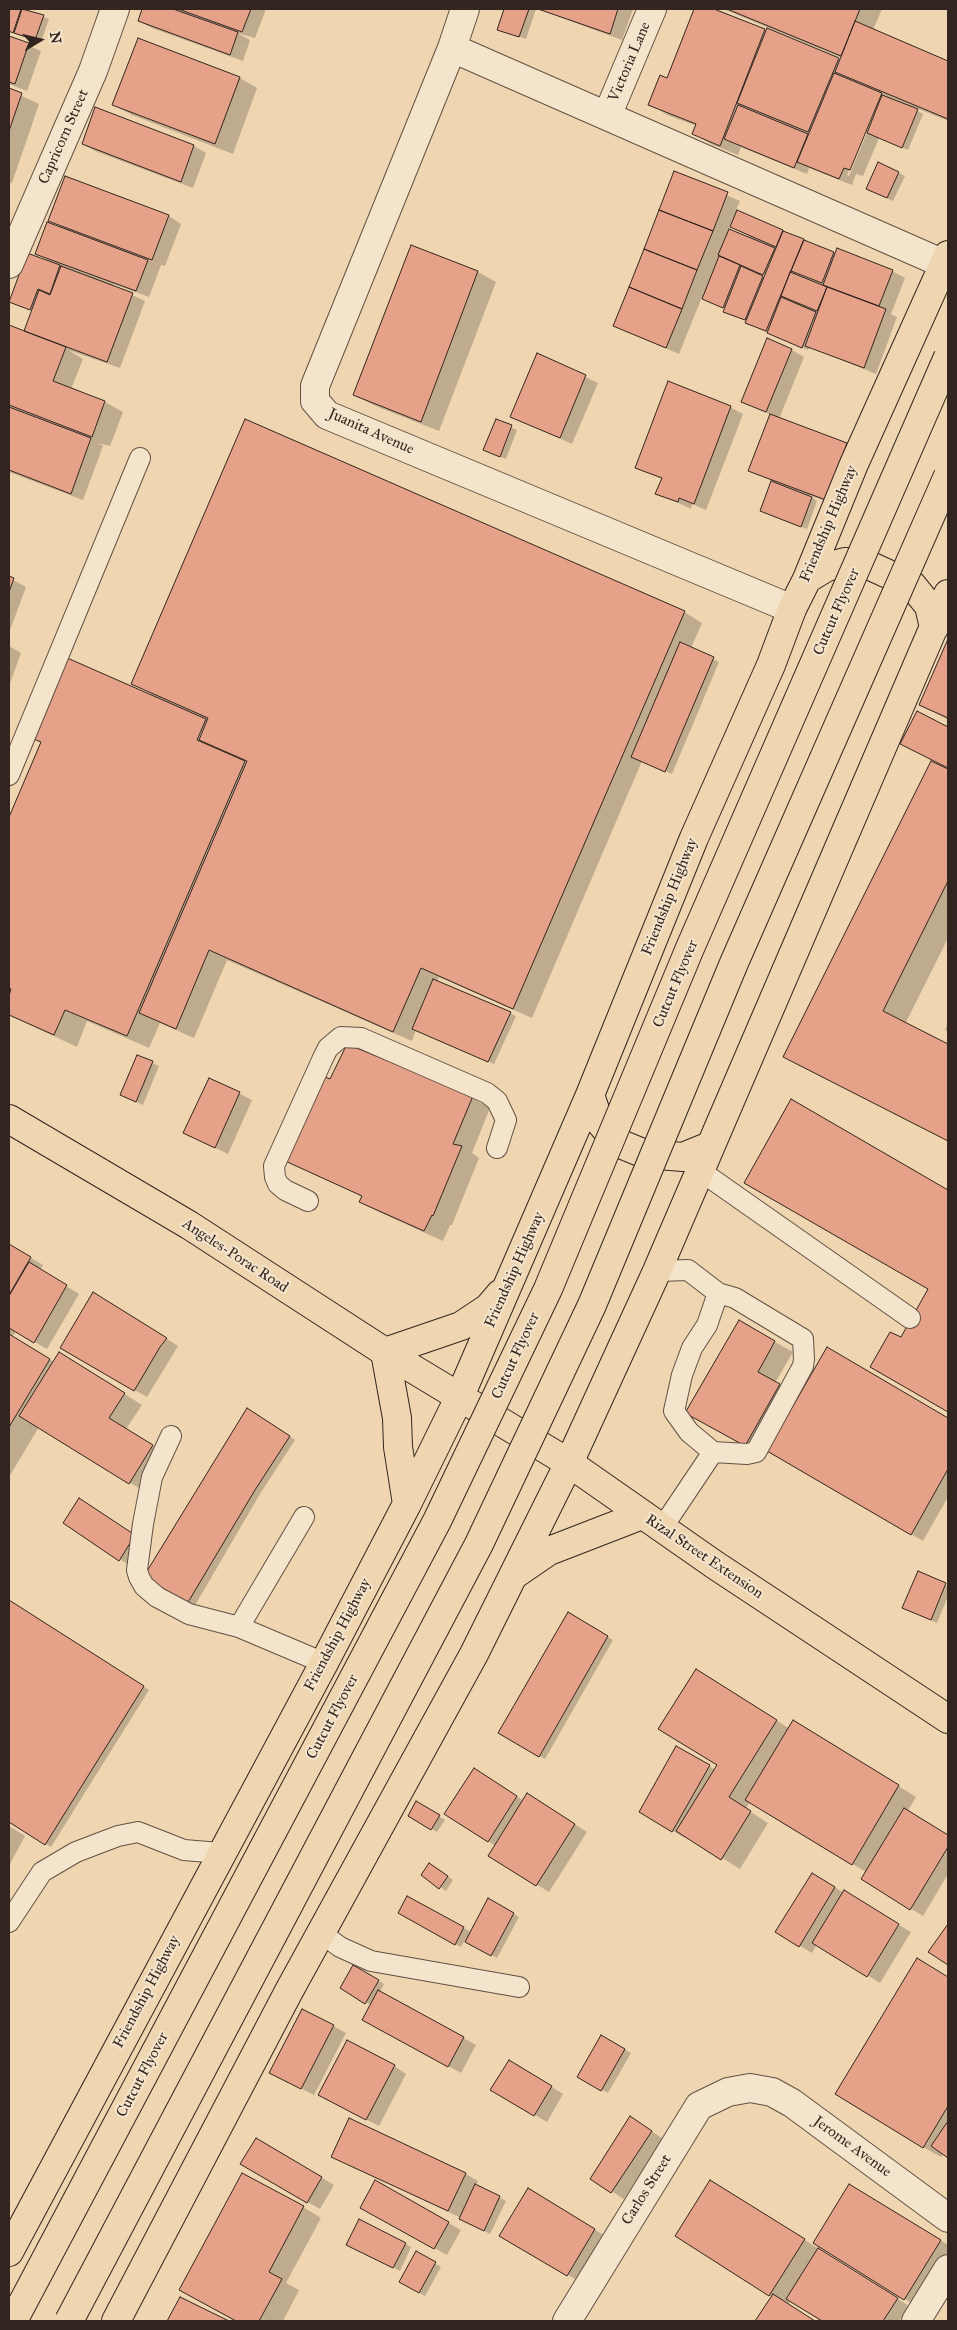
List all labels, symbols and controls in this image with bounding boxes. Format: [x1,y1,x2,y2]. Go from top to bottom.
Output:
north arrow [15,15,65,65]
street label: Victoria Lane [605,19,655,105]
text: N [46,30,65,45]
street label: Capricorn Street [35,87,93,187]
street label: Juanita Avenue [325,405,417,459]
street label: Friendship Highway [796,463,862,585]
street label: Cutcut Flyover [810,566,864,658]
street label: Friendship Highway [638,836,702,958]
street label: Cutcut Flyover [649,938,703,1030]
street label: Friendship Highway [481,1209,549,1331]
street label: Angeles-Porac Road [179,1215,291,1297]
street label: Cutcut Flyover [488,1310,544,1402]
street label: Rizal Street Extension [642,1511,766,1603]
street label: Friendship Highway [301,1576,375,1694]
street label: Cutcut Flyover [303,1672,363,1762]
street label: Friendship Highway [110,1933,184,2051]
street label: Cutcut Flyover [113,2030,173,2120]
street label: Jerome Avenue [809,2113,895,2181]
street label: Carlos Street [618,2151,676,2229]

